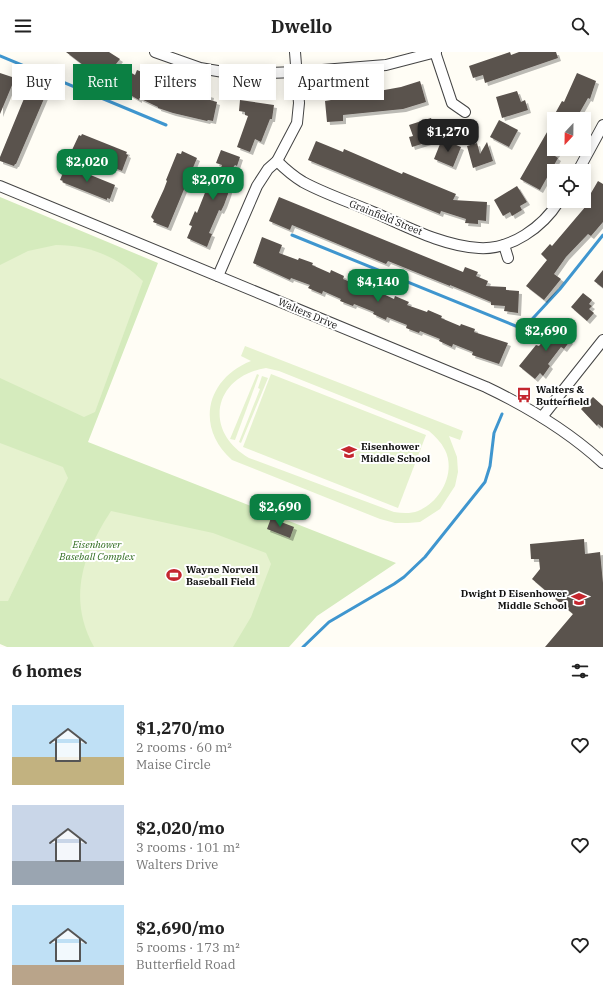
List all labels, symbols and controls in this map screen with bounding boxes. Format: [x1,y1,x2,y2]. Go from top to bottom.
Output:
icon: menu [12,15,34,37]
text: Dwello [271,15,332,38]
icon: search [569,15,591,37]
chip: Buy [12,64,65,100]
chip: Rent [73,64,132,100]
chip: Filters [140,64,211,100]
chip: New [219,64,276,100]
chip: Apartment [284,64,384,100]
north arrow [547,112,591,156]
map controls [547,112,591,208]
pin: $1,270 [415,119,481,153]
text: $1,270 [427,123,469,140]
pin: $2,020 [54,149,120,183]
text: $2,020 [66,153,108,170]
button: locate [547,164,591,208]
pin: $2,070 [180,167,246,201]
text: $2,070 [192,171,234,188]
street label: Grainfield Street [347,197,425,238]
pin: $4,140 [345,269,411,303]
text: $4,140 [357,273,399,290]
street label: Walters Drive [276,295,339,332]
pin: $2,690 [513,318,579,352]
text: $2,690 [525,322,567,339]
place label: Walters & Butterfield [536,383,590,408]
bus stop icon: Walters & Butterfield [515,386,533,404]
place label: Eisenhower Middle School [361,440,430,465]
school or university icon: Eisenhower Middle School [340,443,358,461]
pin: $2,690 [247,494,313,528]
text: $2,690 [259,498,301,515]
park label: Eisenhower Baseball Complex [58,538,135,563]
place label: Wayne Norvell Baseball Field [186,563,258,588]
sports icon: Wayne Norvell Baseball Field [165,566,183,584]
place label: Dwight D Eisenhower Middle School [461,587,567,612]
school or university icon: Dwight D Eisenhower Middle School [570,590,588,608]
text: 6 homes [12,660,82,682]
icon: filters [569,660,591,682]
text: $1,270/mo [136,717,225,739]
icon: home [44,721,92,769]
icon: heart [569,734,591,756]
text: 2 rooms · 60 m² [136,739,232,756]
text: Maise Circle [136,756,211,773]
text: $2,020/mo [136,817,225,839]
icon: home [44,821,92,869]
icon: heart [569,834,591,856]
text: 3 rooms · 101 m² [136,839,240,856]
text: Walters Drive [136,856,218,873]
text: $2,690/mo [136,917,225,939]
icon: home [44,921,92,969]
icon: heart [569,934,591,956]
text: 5 rooms · 173 m² [136,939,240,956]
text: Butterfield Road [136,956,236,973]

